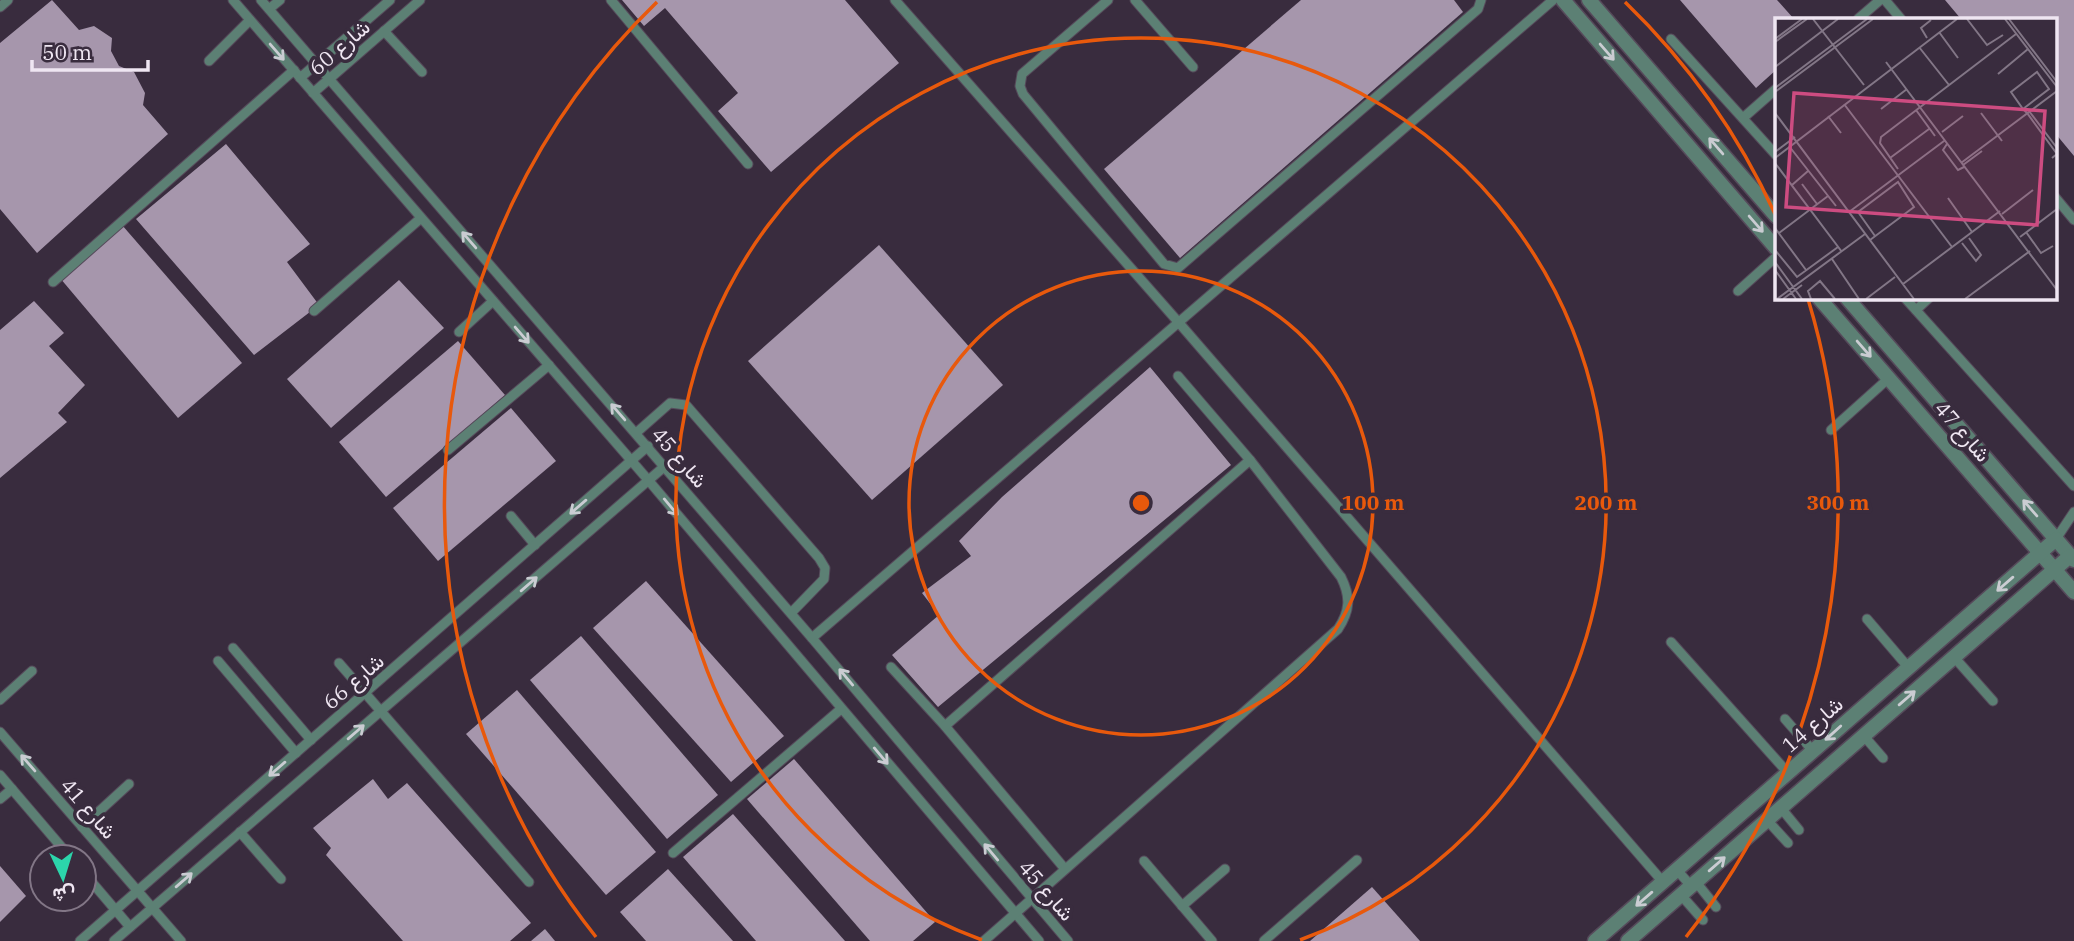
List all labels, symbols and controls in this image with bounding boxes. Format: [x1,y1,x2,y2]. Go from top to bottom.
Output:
street label: شارع 60 [303,13,376,82]
inset map [1775,18,2056,299]
scale bar [32,28,147,72]
text: 50 m [42,38,92,66]
one-way arrow [269,42,285,60]
one-way arrow [1599,42,1615,60]
one-way arrow [1708,137,1724,155]
one-way arrow [1748,215,1764,233]
one-way arrow [461,231,477,249]
one-way arrow [514,326,530,344]
one-way arrow [1856,340,1872,358]
street label: شارع 47 [1928,395,1997,468]
one-way arrow [610,403,626,421]
street label: شارع 45 [645,421,714,494]
text: 100 m [1341,488,1405,516]
text: 200 m [1574,488,1638,516]
text: 300 m [1806,488,1870,516]
centre of rings [1129,491,1153,515]
one-way arrow [663,498,679,516]
one-way arrow [569,499,587,515]
one-way arrow [2022,499,2038,517]
one-way arrow [520,576,538,592]
one-way arrow [1996,576,2014,592]
street label: شارع 66 [317,647,390,716]
one-way arrow [838,669,853,687]
street label: شارع 14 [1776,690,1849,759]
one-way arrow [1897,690,1915,706]
one-way arrow [347,724,365,740]
one-way arrow [1824,725,1842,741]
one-way arrow [873,747,889,765]
one-way arrow [20,755,36,773]
one-way arrow [269,761,286,778]
street label: شارع 41 [54,772,123,845]
north arrow [28,843,98,913]
one-way arrow [984,843,1000,861]
street label: شارع 45 [1012,854,1081,927]
one-way arrow [1707,856,1725,872]
one-way arrow [175,872,193,888]
text: ش [52,882,76,908]
one-way arrow [1635,891,1653,907]

